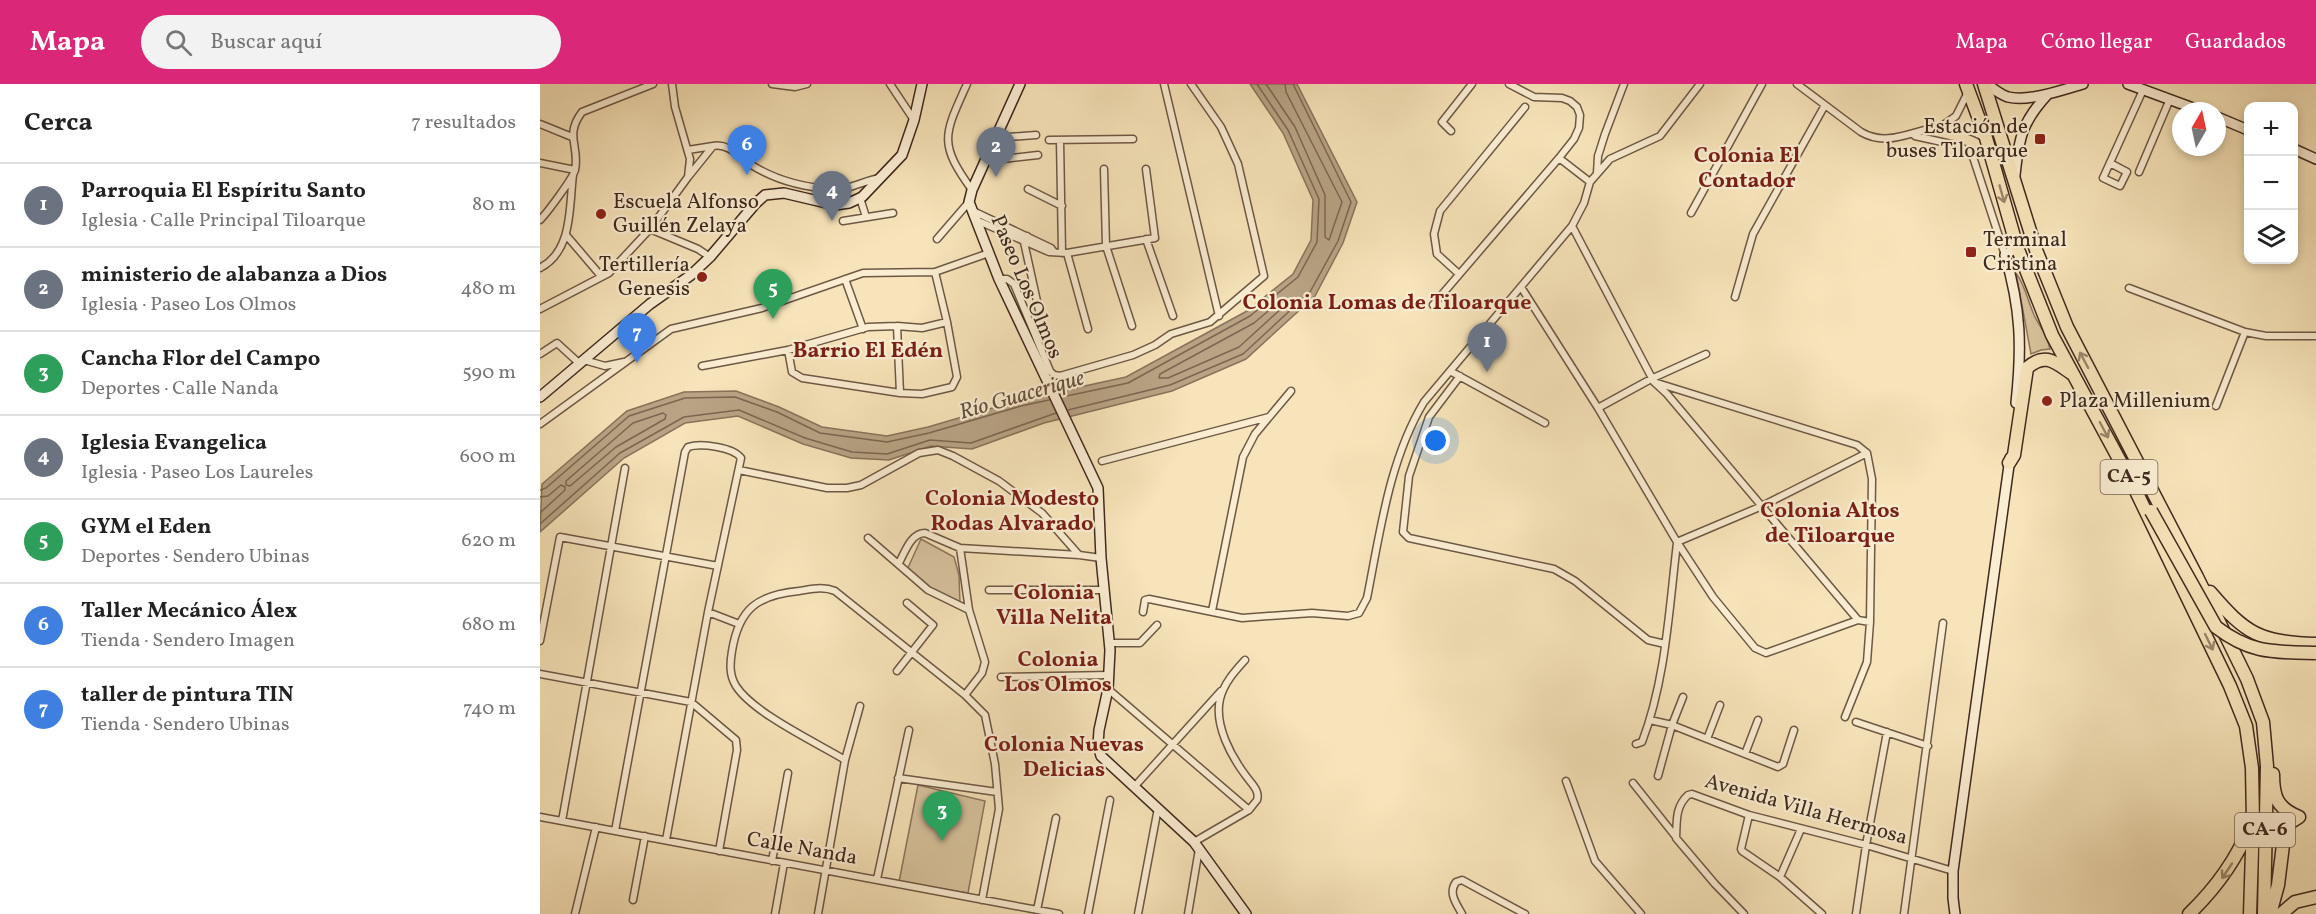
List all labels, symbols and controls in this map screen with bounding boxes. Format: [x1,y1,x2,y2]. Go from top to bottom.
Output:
search box [141,15,561,69]
text: Mapa [30,23,105,62]
icon: search [162,26,195,59]
text: Buscar aquí [210,27,322,58]
text: Mapa [1955,28,2008,57]
text: Cómo llegar [2041,28,2152,57]
text: Guardados [2185,28,2286,57]
north arrow [2172,102,2226,156]
map controls [2244,102,2298,264]
button: + [2244,102,2298,156]
text: Cerca [24,105,93,141]
text: 7 resultados [411,109,516,137]
place label: Estación de buses Tiloarque [1886,113,2028,166]
pin: 6 [728,126,766,175]
pin: 2 [976,128,1016,177]
marker: Estación de buses Tiloarque [2033,132,2047,146]
district label: Colonia El Contador [1694,141,1800,197]
button: − [2244,156,2298,210]
pin: 4 [812,172,852,221]
text: Parroquia El Espíritu Santo [81,176,366,207]
one-way arrow [1997,184,2008,203]
place label: Escuela Alfonso Guillén Zelaya [613,188,759,241]
text: 1 [39,191,48,219]
text: 80 m [472,191,516,219]
text: Iglesia · Calle Principal Tiloarque [81,207,366,235]
marker: Escuela Alfonso Guillén Zelaya [594,207,608,221]
button: layers [2244,210,2298,264]
street label: Paseo Los Olmos [983,211,1069,363]
place label: Terminal Cristina [1983,226,2067,279]
marker: Terminal Cristina [1964,245,1978,259]
place label: Tertillería Genesis [599,251,690,304]
text: ministerio de alabanza a Dios [81,260,387,291]
marker: Tertillería Genesis [695,270,709,284]
pin: 5 [754,270,792,319]
text: 2 [38,275,49,303]
text: 480 m [461,275,516,303]
district label: Colonia Lomas de Tiloarque [1243,288,1531,319]
text: Iglesia · Paseo Los Olmos [81,291,296,319]
pin: 7 [618,314,656,363]
pin: 1 [1468,322,1506,372]
district label: Barrio El Edén [793,336,943,367]
text: Cancha Flor del Campo [81,344,320,375]
one-way arrow [2078,351,2089,369]
text: 3 [38,359,49,387]
text: 590 m [462,359,516,387]
water label: Río Guacerique [956,363,1088,429]
text: Deportes · Calle Nanda [81,375,279,403]
place label: Plaza Millenium [2059,387,2211,416]
marker: Plaza Millenium [2040,394,2054,408]
one-way arrow [2098,421,2110,438]
your location [1421,426,1450,455]
text: Iglesia Evangelica [81,428,267,459]
text: 4 [37,443,50,471]
text: 600 m [460,443,516,471]
text: Iglesia · Paseo Los Laureles [81,459,313,487]
road number: CA-5 [2100,460,2158,494]
district label: Colonia Modesto Rodas Alvarado [925,484,1099,540]
district label: Colonia Altos de Tiloarque [1760,496,1900,552]
text: GYM el Eden [81,512,211,543]
text: 5 [39,527,48,555]
text: 620 m [462,527,516,555]
text: Deportes · Sendero Ubinas [81,543,310,571]
district label: Colonia Villa Nelita [996,578,1112,634]
text: Taller Mecánico Álex [81,596,297,627]
text: 6 [38,611,49,639]
text: 680 m [462,611,516,639]
text: Tienda · Sendero Imagen [81,627,295,655]
one-way arrow [2204,633,2216,651]
district label: Colonia Los Olmos [1004,645,1112,701]
text: taller de pintura TIN [81,680,294,711]
text: 7 [39,695,48,723]
text: 740 m [463,695,516,723]
text: Tienda · Sendero Ubinas [81,711,289,739]
district label: Colonia Nuevas Delicias [984,730,1144,786]
street label: Avenida Villa Hermosa [1701,767,1911,853]
pin: 3 [922,792,962,841]
road number: CA-6 [2235,813,2295,847]
street label: Calle Nanda [744,825,860,873]
one-way arrow [2221,862,2233,879]

